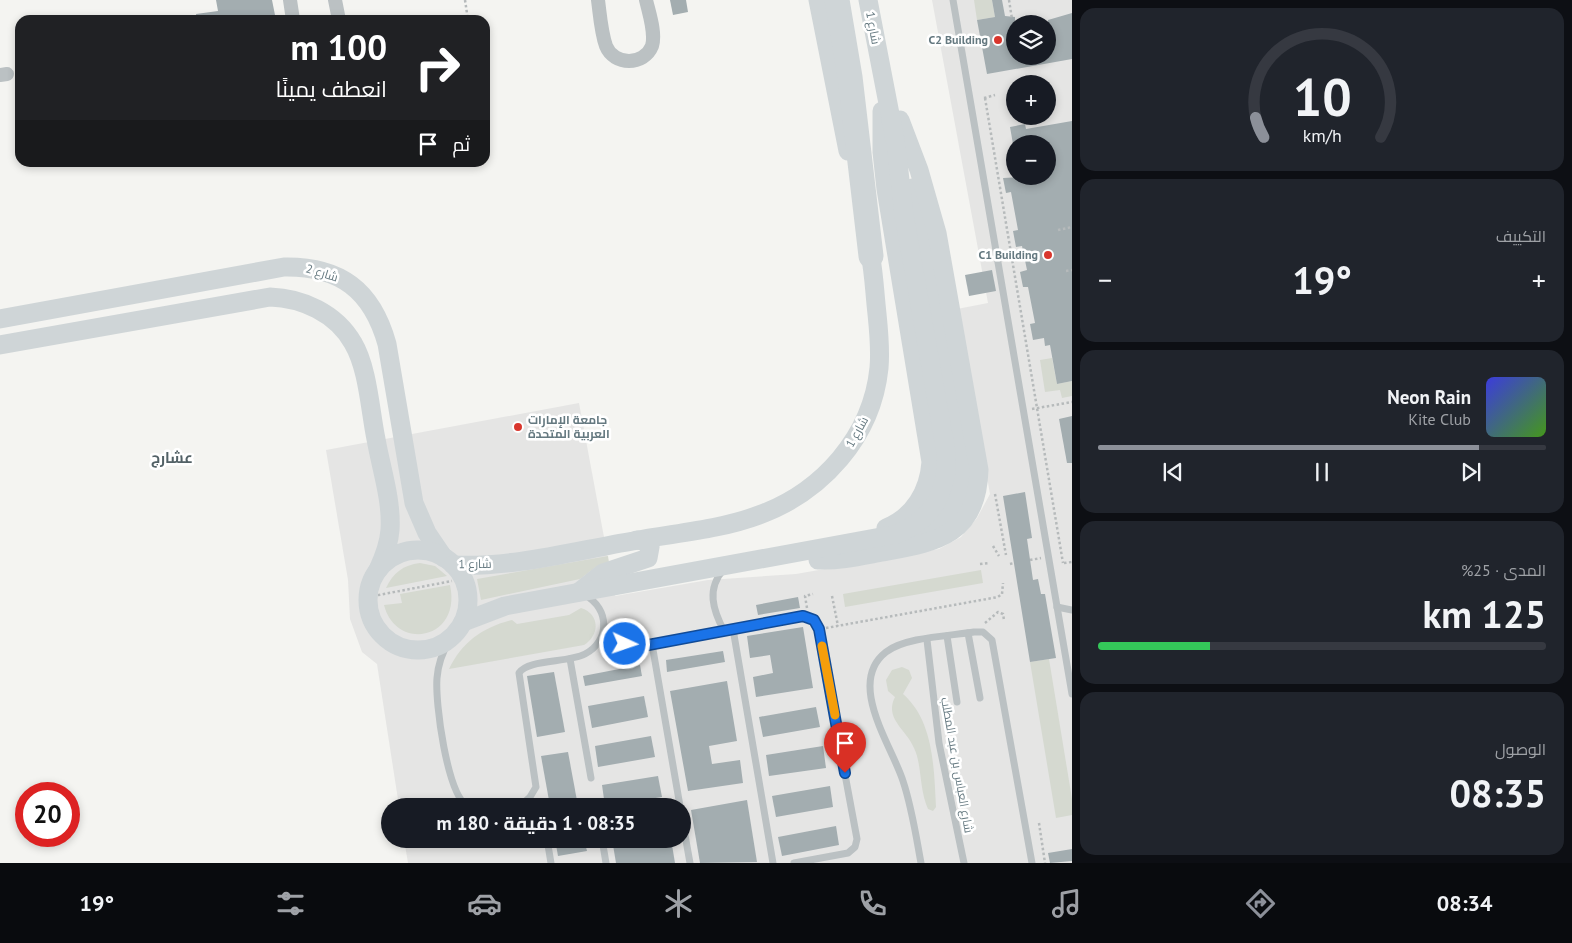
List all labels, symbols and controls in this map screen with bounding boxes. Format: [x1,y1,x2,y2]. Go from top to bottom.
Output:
street label: شارع 1 [862,10,884,46]
map controls [1006,15,1056,185]
button: layers [1006,15,1056,65]
text: 100 m [290,24,387,70]
place label: C2 Building [928,32,988,47]
marker: C2 Building [992,34,1004,46]
icon: right [405,35,470,100]
text: 10 [1293,63,1351,130]
text: انعطف يمينًا [276,75,387,103]
button: + [1006,75,1056,125]
text: km/h [1302,124,1342,147]
icon: arrive [414,130,442,158]
text: ثم [452,132,470,156]
button: − [1006,135,1056,185]
text: التكييف [1496,226,1546,246]
place label: C1 Building [978,247,1038,262]
marker: C1 Building [1042,249,1054,261]
text: 19° [1292,255,1352,304]
street label: شارع 2 [304,261,340,285]
text: − [1098,261,1112,298]
text: + [1532,261,1546,298]
text: Neon Rain [1387,385,1471,409]
text: Kite Club [1408,409,1471,429]
place label: جامعة الإمارات العربية المتحدة [528,412,610,442]
street label: شارع 1 [842,414,872,450]
marker: جامعة الإمارات العربية المتحدة [512,421,524,433]
district label: عشارج [151,448,193,468]
icon: previous [1159,458,1187,486]
icon: pause [1308,458,1336,486]
icon: next [1457,458,1485,486]
street label: شارع 1 [458,556,492,572]
text: المدى · 25% [1461,560,1546,580]
text: 125 km [1422,589,1546,638]
position arrow [598,617,650,669]
street label: شارع العباس بن عبد المطلب [937,696,977,834]
pin [824,722,866,773]
icon: arrive [831,729,859,757]
text: الوصول [1495,739,1546,759]
text: 08:35 [1450,768,1546,817]
speed limit sign: 20 [15,782,80,847]
text: 08:35 · 1 دقيقة · 180 m [437,811,635,835]
icon: filters [273,886,308,921]
icon: car [467,886,502,921]
icon: climate [661,886,696,921]
icon: phone [855,886,890,921]
icon: music [1049,886,1084,921]
icon: directions [1243,886,1278,921]
text: 19° [80,889,114,917]
text: 08:34 [1437,889,1493,917]

